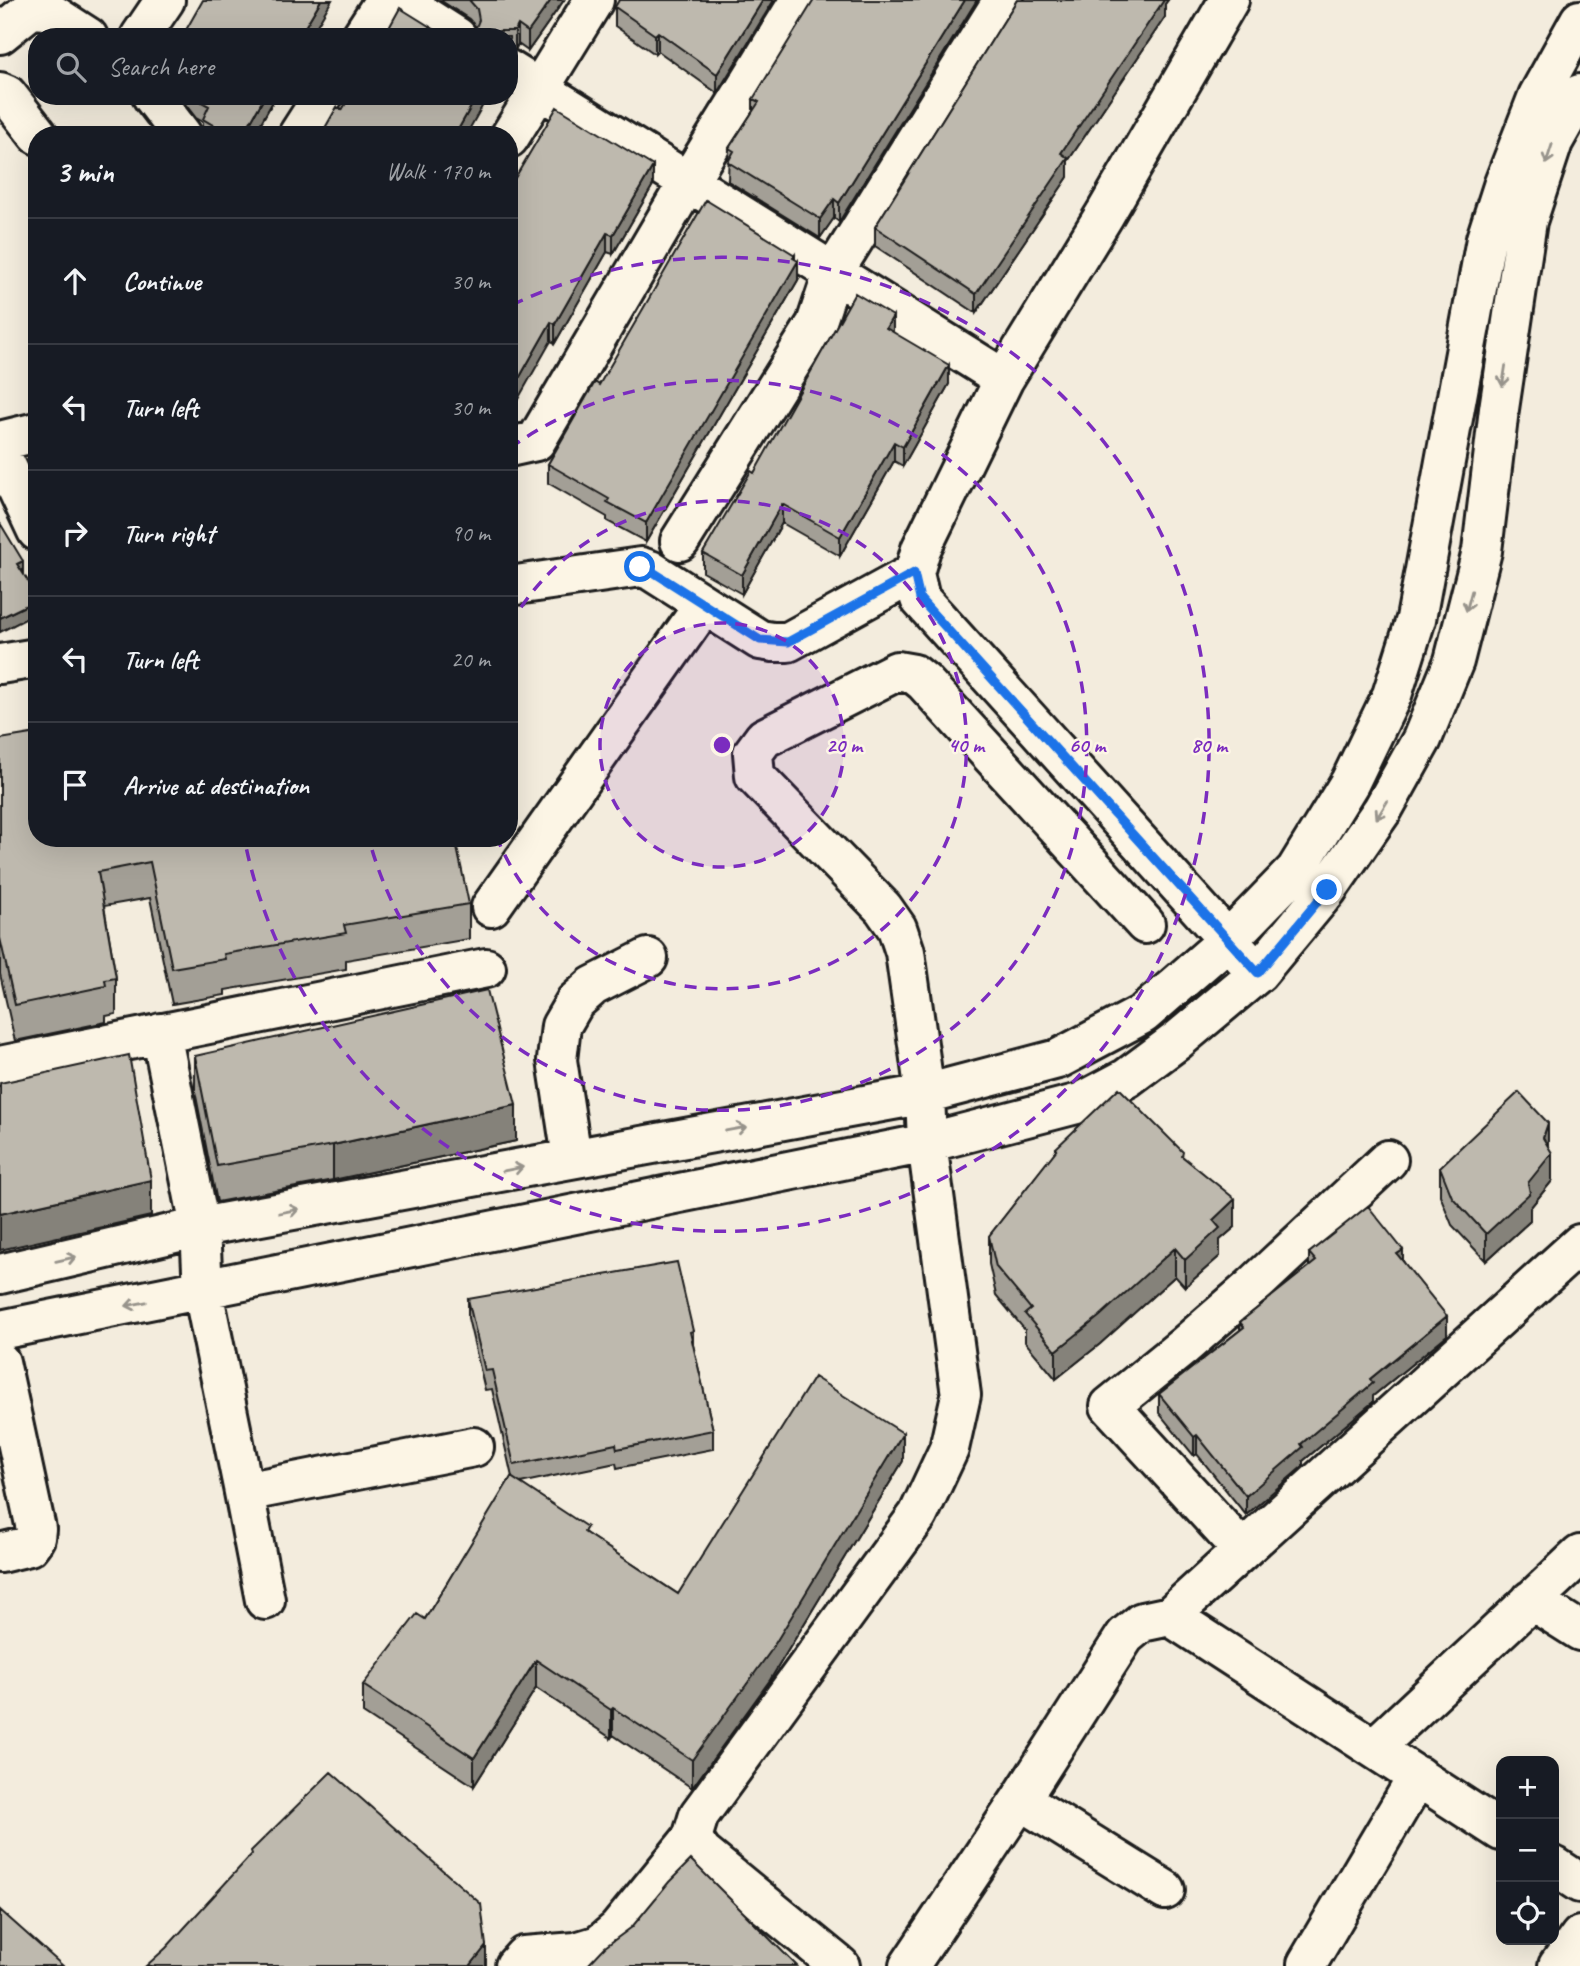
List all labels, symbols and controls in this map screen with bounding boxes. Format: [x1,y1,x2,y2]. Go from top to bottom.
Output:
search box [28,28,518,105]
icon: search [52,48,90,86]
text: Search here [108,50,214,83]
one-way arrow [1542,143,1554,165]
text: 3 min [56,153,113,191]
text: Walk · 170 m [386,157,490,186]
icon: ahead [56,262,94,300]
text: Continue [123,265,201,298]
text: 30 m [451,267,490,296]
one-way arrow [1497,365,1510,387]
icon: left [56,388,94,426]
text: Turn left [123,391,198,424]
text: 30 m [451,393,490,422]
icon: right [56,514,94,552]
text: Turn right [123,517,214,550]
text: 90 m [451,519,490,548]
route start [624,551,655,582]
one-way arrow [1462,589,1475,612]
icon: left [56,640,94,678]
text: Turn left [123,643,198,676]
text: 20 m [451,645,490,674]
text: 20 m [826,732,864,758]
text: 40 m [948,732,986,758]
text: 60 m [1069,732,1107,758]
text: 80 m [1191,732,1229,758]
centre of rings [710,733,734,757]
icon: arrive [56,766,94,804]
text: Arrive at destination [123,769,309,802]
one-way arrow [1375,799,1389,819]
route end [1311,874,1342,905]
one-way arrow [724,1121,747,1135]
one-way arrow [501,1162,523,1176]
one-way arrow [277,1204,300,1217]
one-way arrow [55,1251,77,1264]
one-way arrow [125,1298,148,1312]
map controls [1496,1756,1559,1945]
button: + [1496,1756,1559,1819]
button: − [1496,1819,1559,1882]
button: locate [1496,1882,1559,1945]

